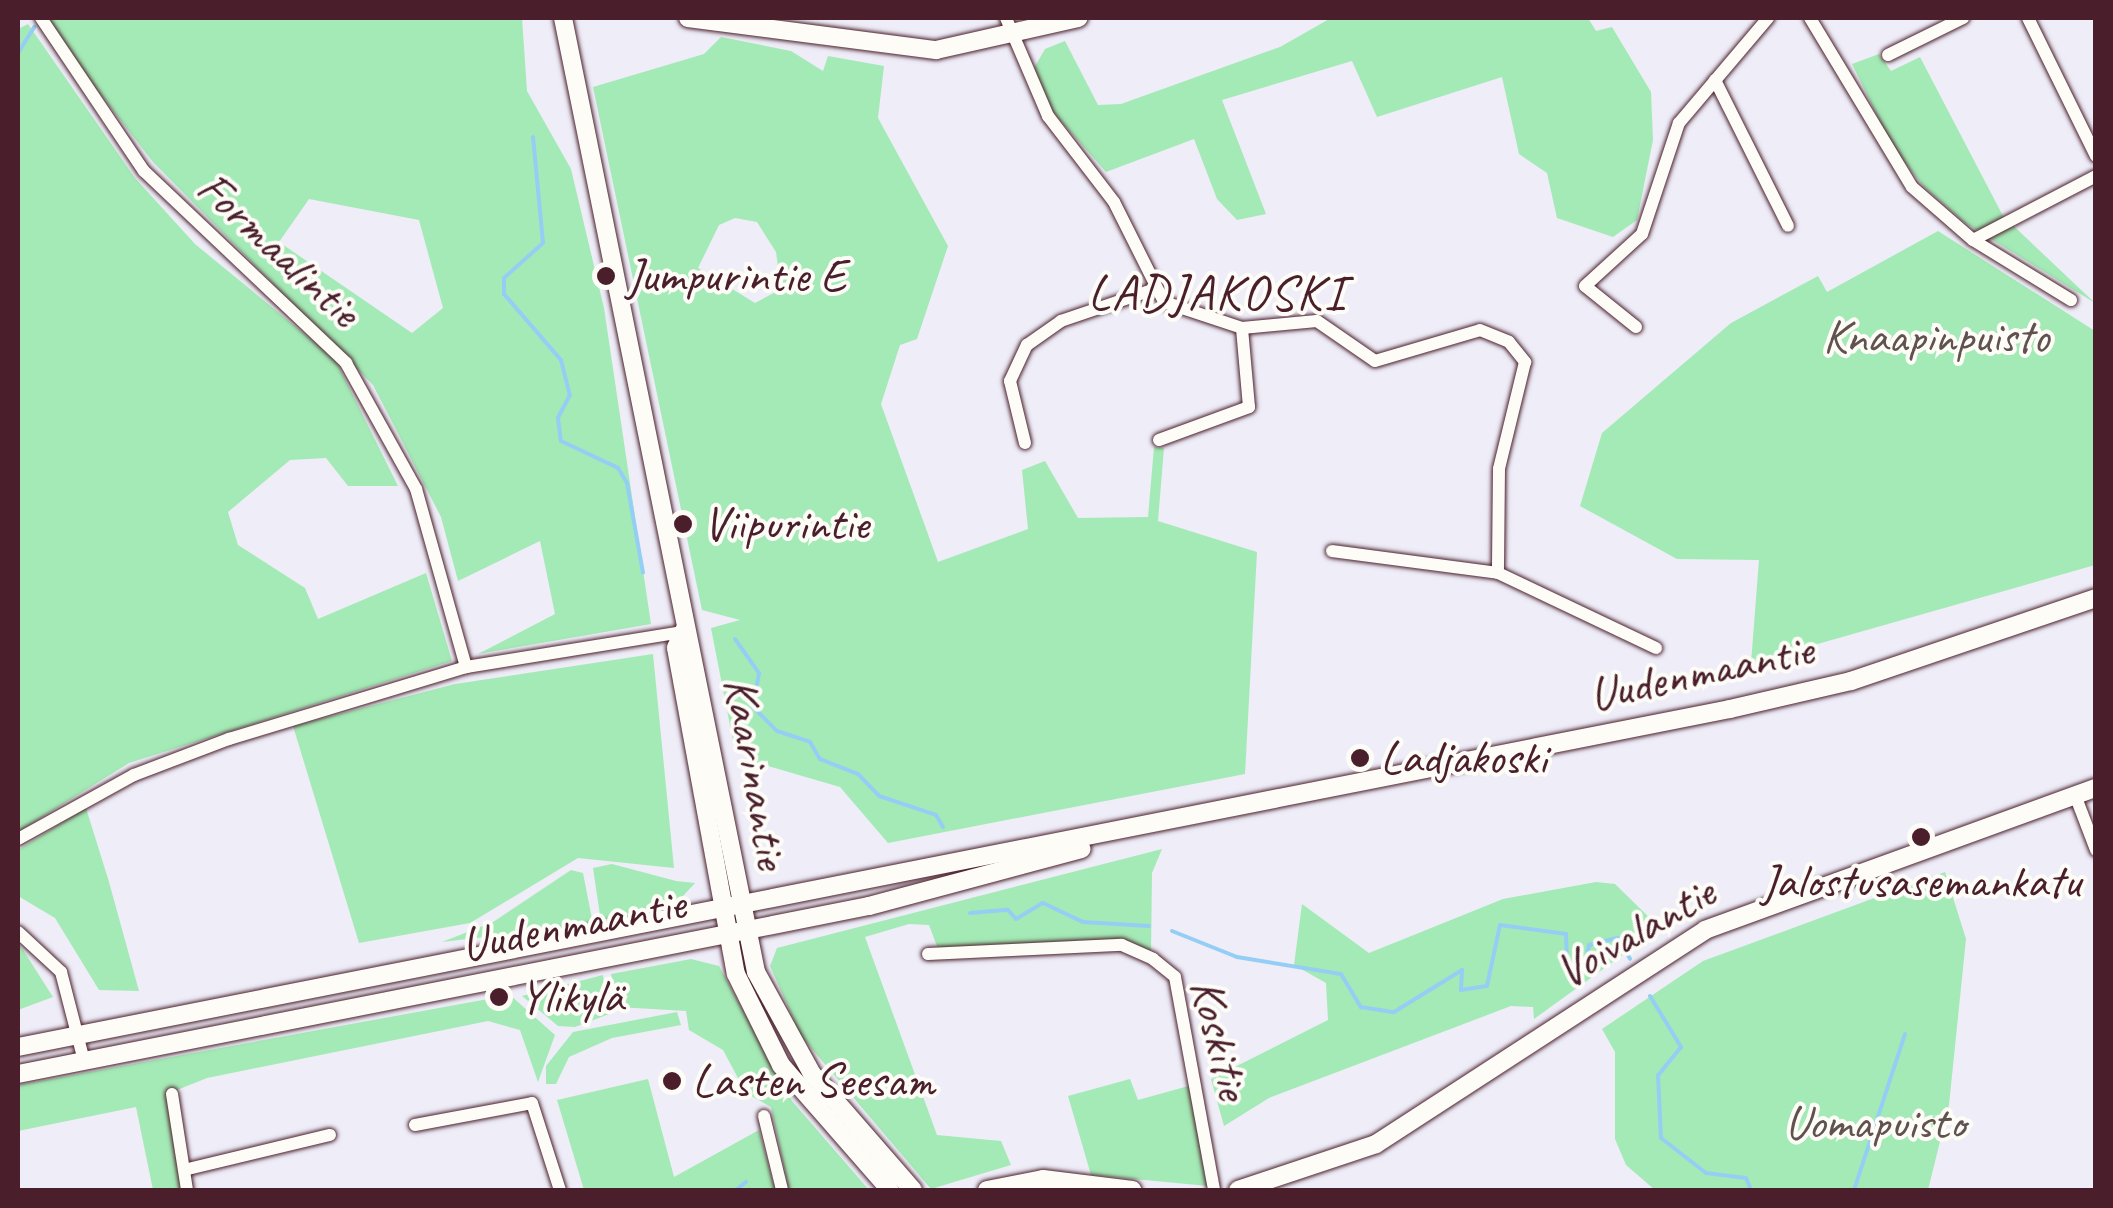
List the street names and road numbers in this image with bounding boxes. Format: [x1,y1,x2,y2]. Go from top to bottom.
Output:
street label: Formaalintie [185,159,373,339]
street label: Uudenmaantie [1584,620,1818,724]
street label: Kaarinantie [711,673,801,873]
street label: Voivalantie [1545,863,1725,1001]
street label: Uudenmaantie [456,874,690,974]
street label: Koskitie [1177,973,1263,1105]

